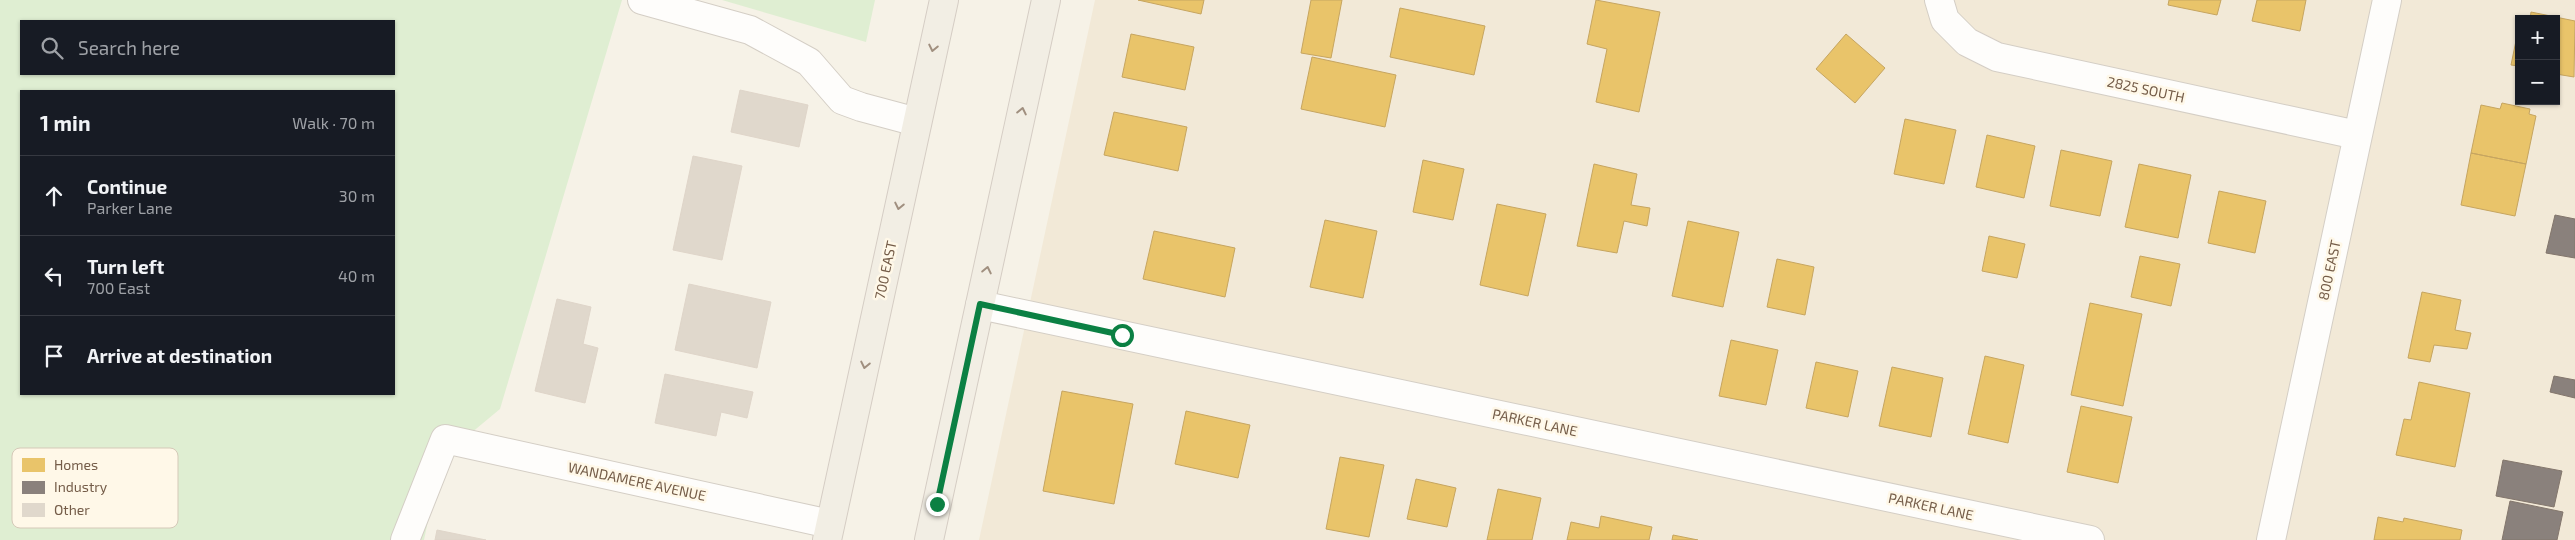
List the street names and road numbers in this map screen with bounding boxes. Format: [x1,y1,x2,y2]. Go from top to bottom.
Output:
street label: 2825 SOUTH [2106,72,2186,106]
street label: 800 EAST [2314,238,2344,302]
street label: 700 EAST [870,239,900,301]
street label: PARKER LANE [1491,405,1579,439]
street label: WANDAMERE AVENUE [567,458,708,504]
street label: PARKER LANE [1887,489,1975,523]

